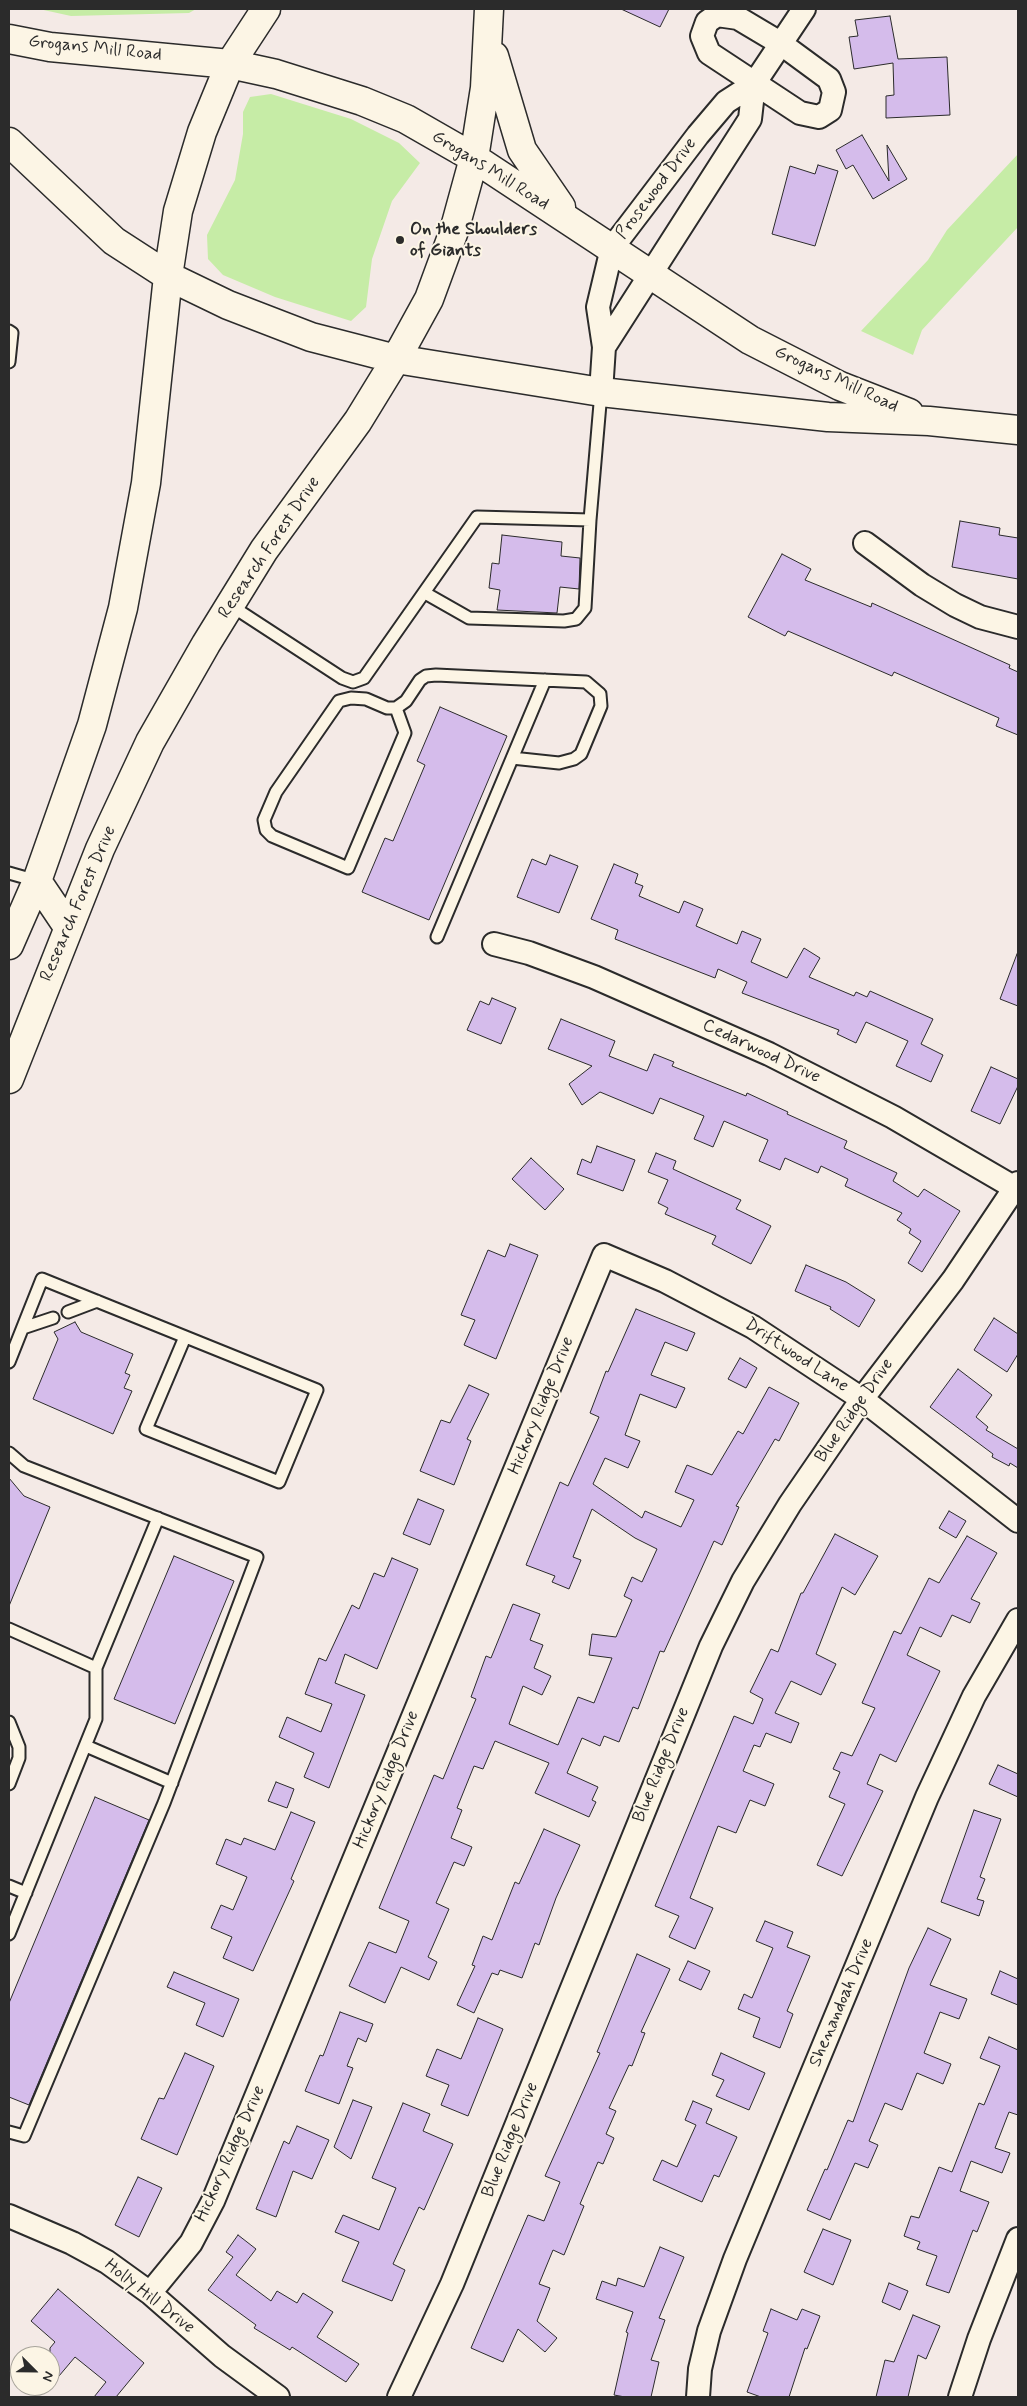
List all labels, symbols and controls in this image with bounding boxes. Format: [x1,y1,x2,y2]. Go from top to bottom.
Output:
street label: Grogans Mill Road [27,31,163,67]
street label: Grogans Mill Road [427,126,553,216]
street label: Prosewood Drive [612,134,702,244]
place label: On the Shoulders of Giants [410,219,537,262]
marker: On the Shoulders of Giants [394,234,406,246]
street label: Grogans Mill Road [771,342,901,418]
street label: Research Forest Drive [214,473,326,623]
street label: Research Forest Drive [36,823,122,985]
street label: Cedarwood Drive [698,1015,824,1089]
street label: Driftwood Lane [740,1314,852,1398]
street label: Hickory Ridge Drive [504,1334,580,1478]
street label: Blue Ridge Drive [811,1355,899,1467]
street label: Blue Ridge Drive [629,1704,695,1826]
street label: Hickory Ridge Drive [349,1708,425,1852]
street label: Shenandoah Drive [805,1936,879,2070]
street label: Blue Ridge Drive [478,2079,544,2201]
street label: Hickory Ridge Drive [191,2082,271,2226]
street label: Holly Hill Drive [99,2255,199,2339]
north arrow [10,2346,60,2396]
text: N [38,2369,58,2384]

